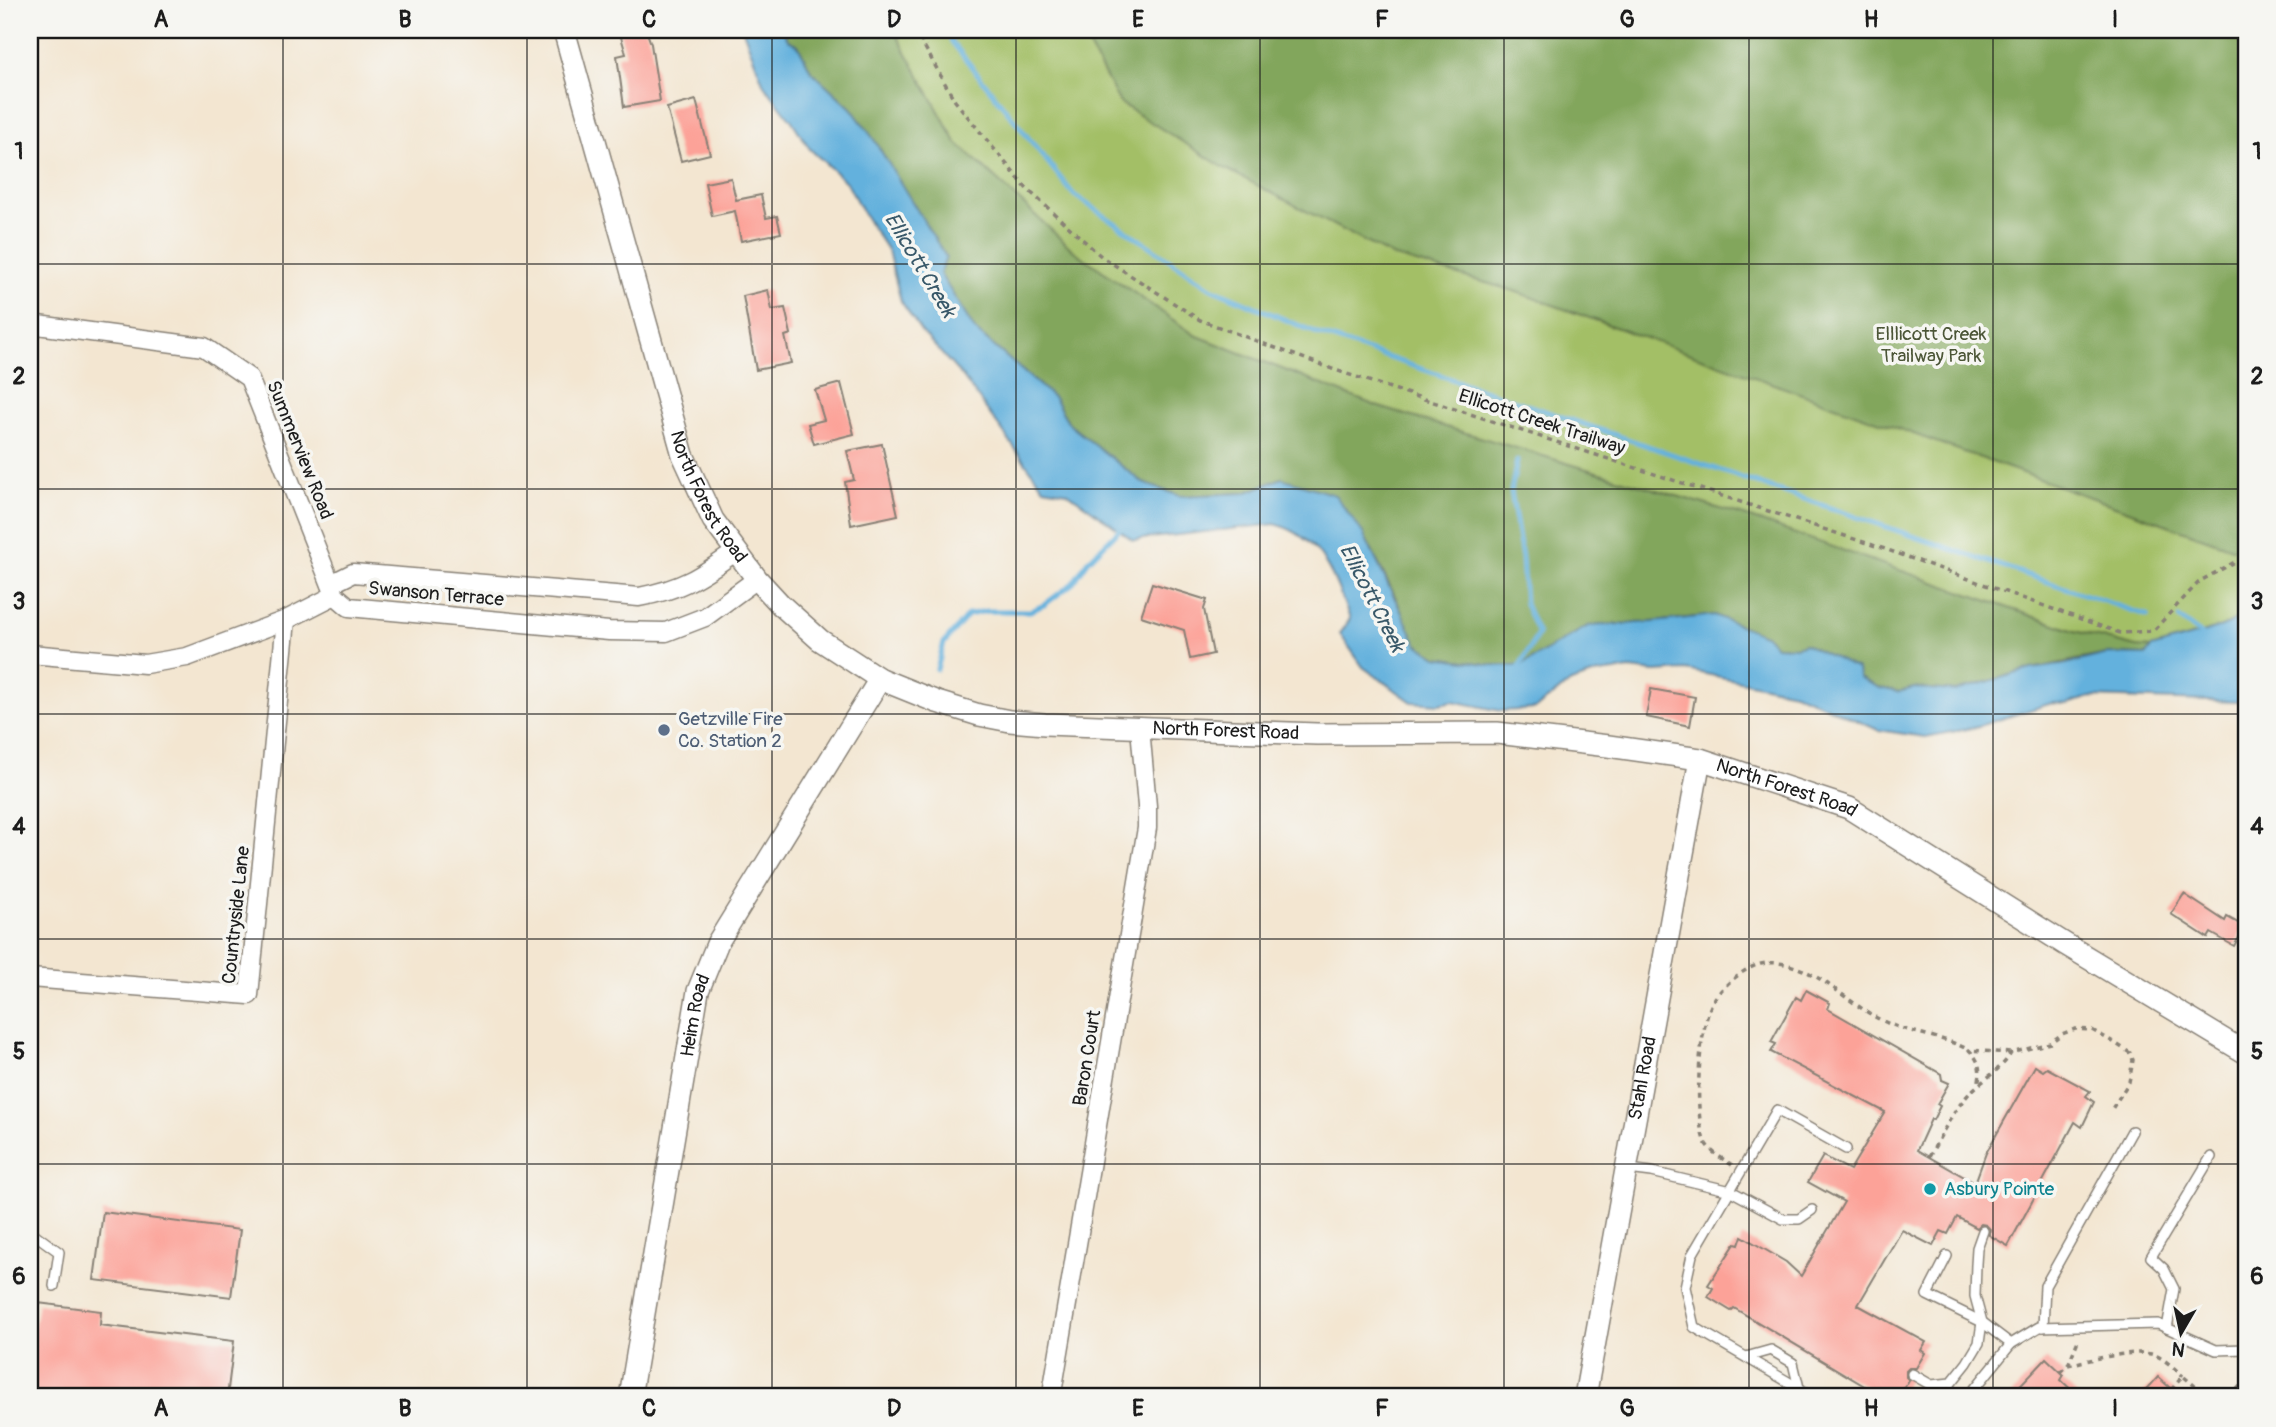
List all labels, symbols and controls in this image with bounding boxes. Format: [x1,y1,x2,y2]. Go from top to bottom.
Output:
text: A [154,5,169,34]
text: B [398,5,412,34]
text: C [642,5,656,34]
text: D [887,5,901,34]
text: E [1132,5,1144,34]
text: F [1375,5,1389,34]
text: G [1619,5,1635,34]
text: H [1864,5,1878,34]
text: I [2112,5,2118,34]
text: 1 [15,137,24,166]
text: 1 [2253,137,2262,166]
water label: Ellicott Creek [878,208,963,324]
park label: Elllicott Creek Trailway Park [1876,322,1987,368]
text: 2 [13,362,26,391]
text: 2 [2251,362,2264,391]
street label: Summerview Road [261,377,339,523]
street label: Ellicott Creek Trailway [1456,384,1628,460]
street label: North Forest Road [665,428,753,568]
water label: Ellicott Creek [1333,539,1412,659]
street label: Swanson Terrace [367,576,505,612]
text: 3 [13,587,25,616]
text: 3 [2251,587,2263,616]
place label: Getzville Fire Co. Station 2 [678,707,783,753]
street label: North Forest Road [1152,716,1300,745]
marker: Getzville Fire Co. Station 2 [656,722,672,738]
street label: North Forest Road [1713,753,1862,822]
text: 4 [12,812,26,841]
text: 4 [2250,812,2264,841]
street label: Countryside Lane [217,844,255,985]
street label: Heim Road [675,970,716,1059]
street label: Baron Court [1068,1008,1106,1108]
street label: Stahl Road [1623,1034,1662,1122]
text: 5 [13,1037,25,1066]
text: 5 [2251,1037,2263,1066]
place label: Asbury Pointe [1944,1177,2055,1201]
marker: Asbury Pointe [1922,1181,1938,1197]
text: 6 [12,1262,26,1291]
text: 6 [2250,1262,2264,1291]
north arrow [2146,1298,2216,1368]
text: N [2170,1336,2187,1362]
text: A [154,1394,169,1423]
text: B [398,1394,412,1423]
text: C [642,1394,656,1423]
text: D [887,1394,901,1423]
text: E [1132,1394,1144,1423]
text: F [1375,1394,1389,1423]
text: G [1619,1394,1635,1423]
text: H [1864,1394,1878,1423]
text: I [2112,1394,2118,1423]

